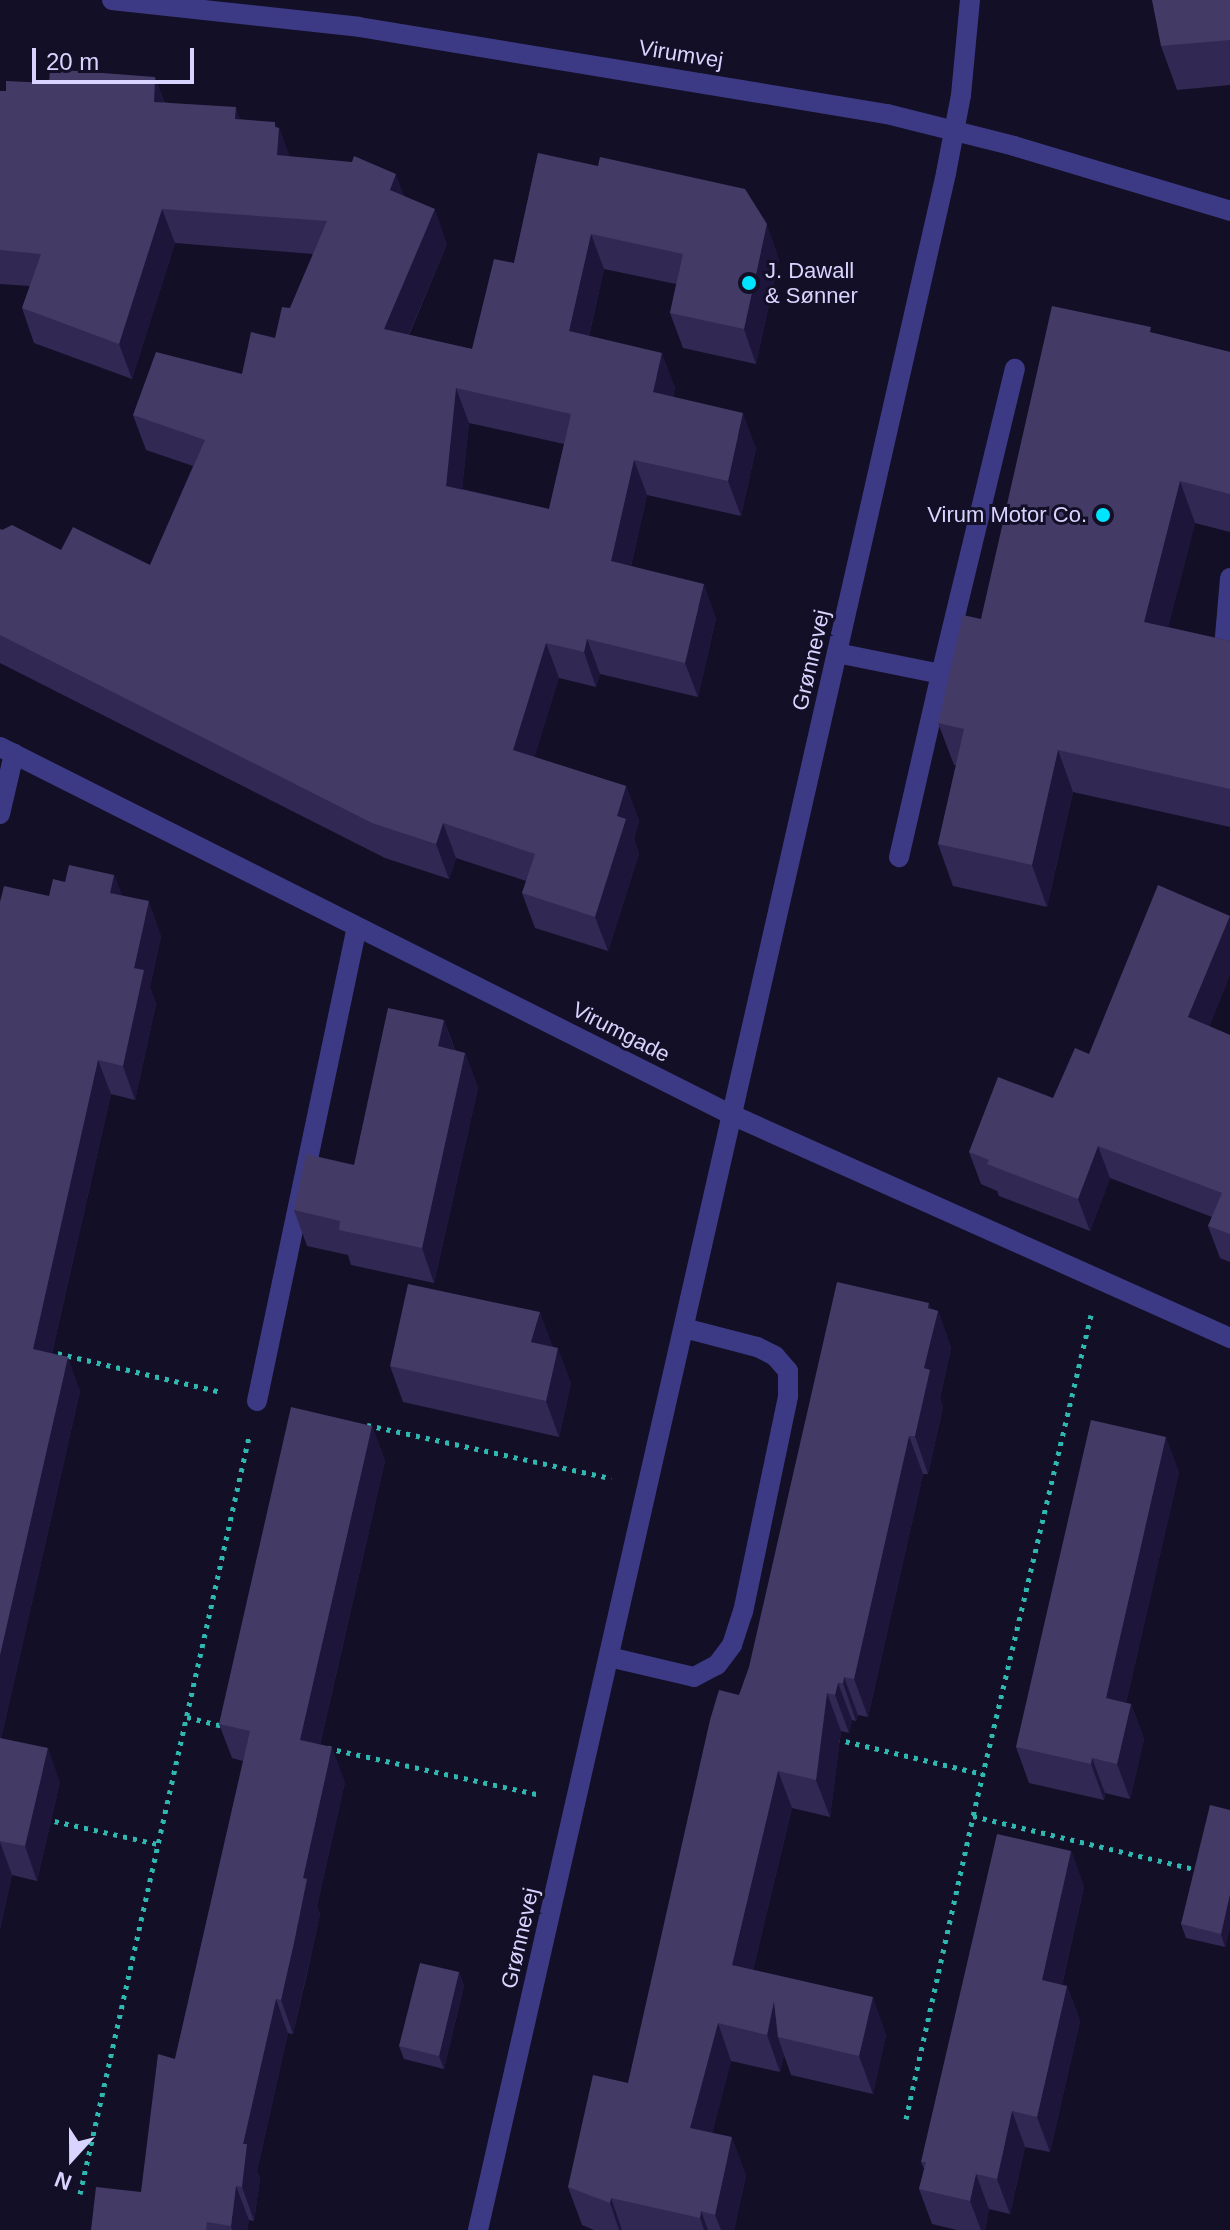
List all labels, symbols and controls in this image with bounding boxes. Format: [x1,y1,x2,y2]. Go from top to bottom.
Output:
scale bar [36,32,198,82]
street label: Virumvej [637,34,725,74]
text: 20 m [46,48,99,75]
place label: J. Dawall & Sønner [765,257,858,308]
marker: J. Dawall & Sønner [740,274,758,292]
place label: Virum Motor Co. [927,502,1087,528]
marker: Virum Motor Co. [1094,506,1112,524]
street label: Grønnevej [787,607,835,713]
street label: Virumgade [568,996,674,1068]
street label: Grønnevej [496,1885,544,1991]
north arrow [32,2118,112,2198]
text: N [51,2166,75,2195]

